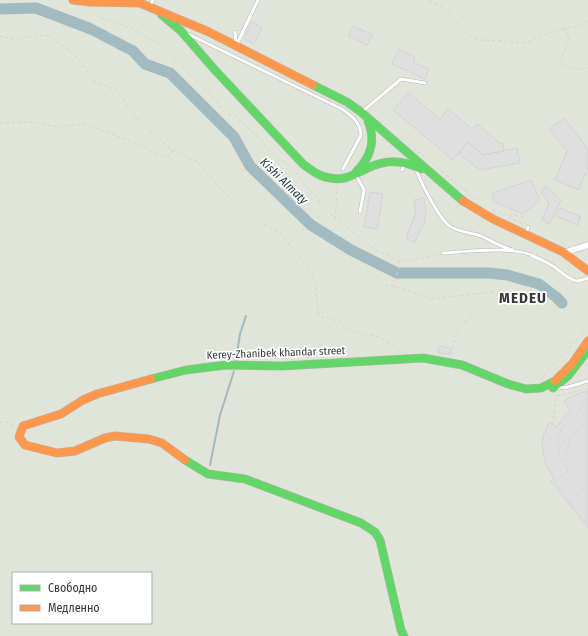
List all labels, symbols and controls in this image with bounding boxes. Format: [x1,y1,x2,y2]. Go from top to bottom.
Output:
water label: Kіshі Almaty [257,155,311,208]
district label: MEDEU [499,289,547,307]
street label: Kerey-Zhanibek khandar street [207,344,346,362]
legend [12,572,152,624]
text: Свободно [48,581,97,595]
text: Медленно [48,601,100,615]

